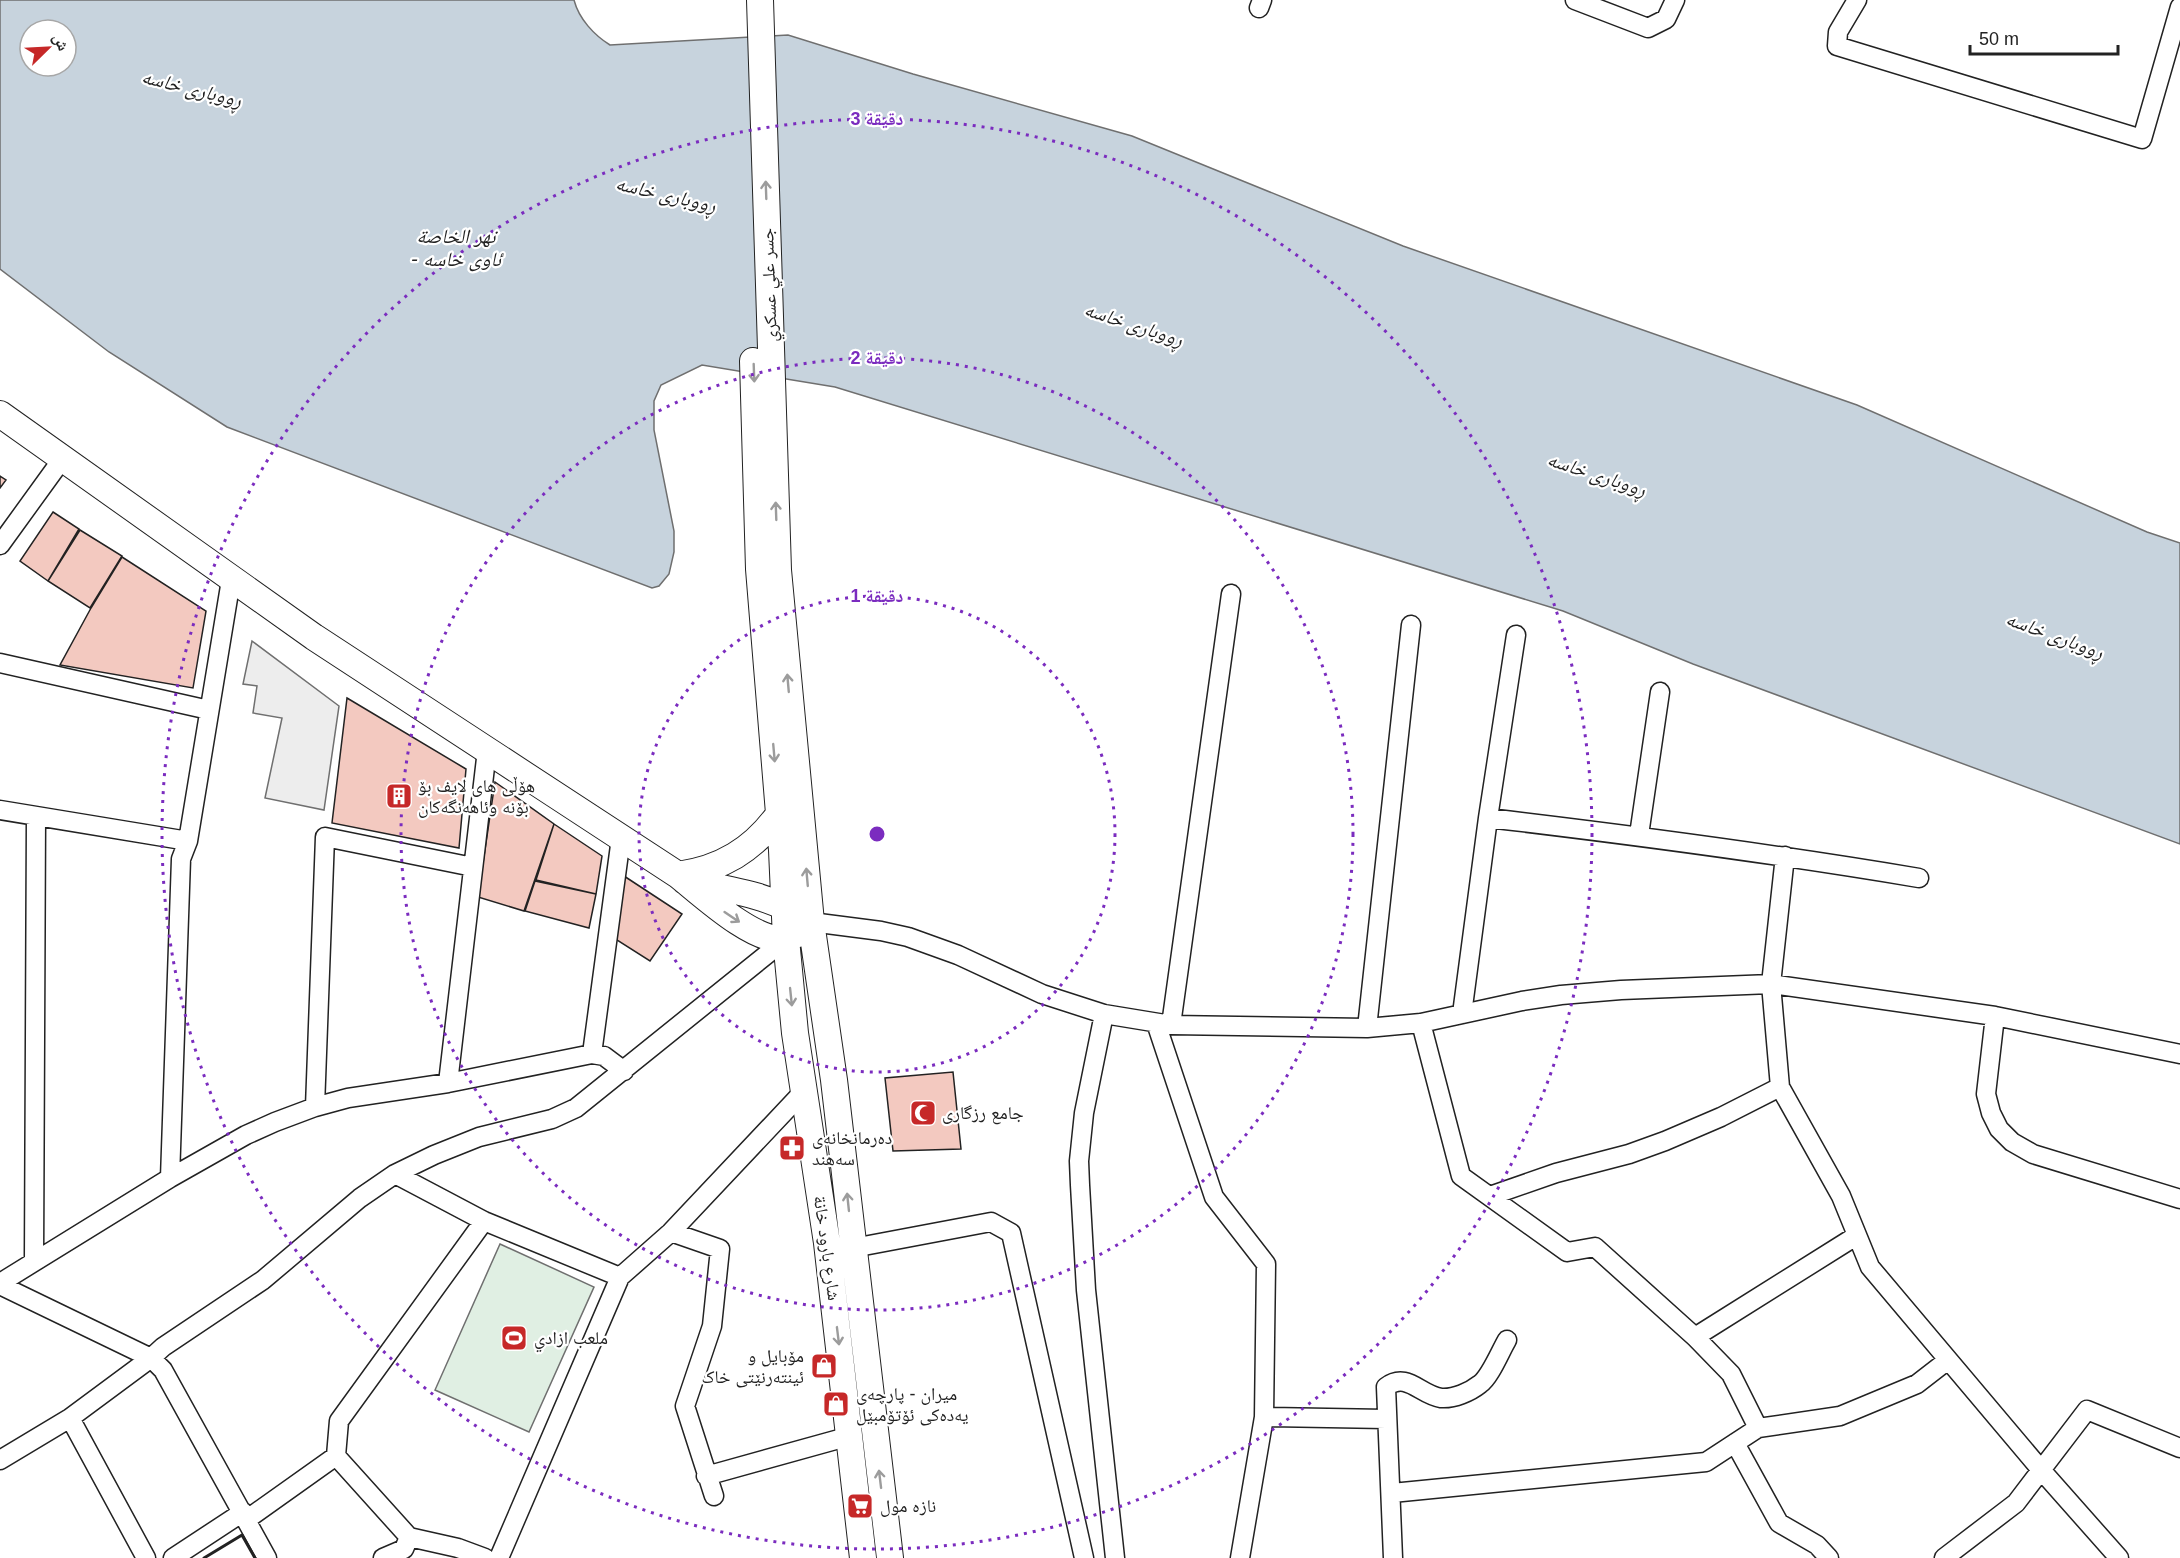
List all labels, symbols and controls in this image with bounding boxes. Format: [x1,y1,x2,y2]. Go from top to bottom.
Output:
north arrow [18,18,78,78]
scale bar [1970,18,2118,56]
text: 50 m [1979,29,2019,49]
text: ش [49,31,72,54]
water label: ڕووباری خاسە [138,65,245,116]
text: 3 دقيقة [851,109,904,129]
water label: ڕووباری خاسە [612,172,719,221]
one-way arrow [760,181,772,201]
water label: نهر الخاصة - ئاوی خاسە [411,225,505,272]
street label: جسر علي عسكري [757,227,786,342]
water label: ڕووباری خاسە [1080,298,1186,355]
text: 2 دقيقة [851,348,904,368]
one-way arrow [748,363,760,383]
water label: ڕووباری خاسە [1543,448,1649,505]
one-way arrow [770,502,781,522]
text: 1 دقيقة [851,586,904,606]
water label: ڕووباری خاسە [2001,607,2107,668]
one-way arrow [782,673,793,693]
one-way arrow [769,743,780,763]
place label: هۆڵی های لایف بۆ بۆنە وئاهەنگەکان [418,776,535,818]
building icon: هۆڵی های لایف بۆ بۆنە وئاهەنگەکان [384,781,414,811]
centre of rings [867,824,887,844]
one-way arrow [801,868,812,887]
one-way arrow [723,911,739,923]
one-way arrow [786,987,797,1007]
mosque icon: جامع رزگاری [908,1098,938,1128]
place label: جامع رزگاری [942,1103,1024,1125]
place label: دەرمانخانەی سەهند [812,1128,892,1169]
pharmacy icon: دەرمانخانەی سەهند [777,1133,807,1163]
one-way arrow [842,1193,853,1212]
street label: شارع بارود خانة [809,1194,844,1302]
sports icon: ملعب ازادي [499,1323,529,1353]
one-way arrow [833,1325,844,1345]
place label: ملعب ازادي [534,1328,608,1353]
place label: مۆبایل و ئینتەرنێتی خاک [701,1346,804,1388]
shop icon: مۆبایل و ئینتەرنێتی خاک [809,1351,839,1381]
place label: میران - پارچەی یەدەکی ئۆتۆمبێل [856,1384,969,1426]
shop icon: میران - پارچەی یەدەکی ئۆتۆمبێل [821,1389,851,1419]
one-way arrow [875,1470,886,1490]
supermarket icon: نازه مول [845,1491,875,1521]
place label: نازه مول [880,1496,936,1517]

